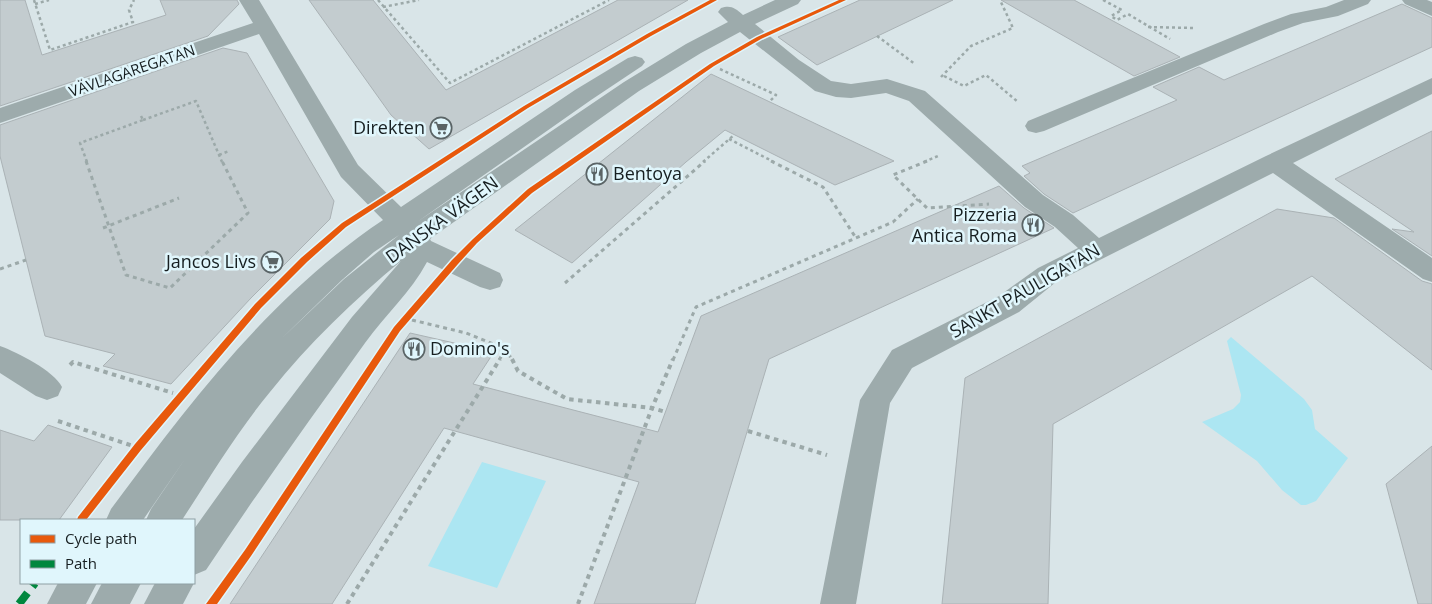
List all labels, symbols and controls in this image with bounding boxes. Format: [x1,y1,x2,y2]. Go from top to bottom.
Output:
street label: VÄVLAGAREGATAN [66,39,197,101]
place label: Direkten [353,115,425,139]
supermarket icon: Direkten [429,116,453,140]
place label: Bentoya [613,161,682,185]
restaurant icon: Bentoya [585,162,609,186]
street label: DANSKA VÄGEN [380,170,503,268]
place label: Pizzeria Antica Roma [912,202,1017,247]
restaurant icon: Pizzeria Antica Roma [1021,213,1045,237]
street label: SANKT PAULIGATAN [945,237,1104,343]
place label: Jancos Livs [164,249,256,273]
supermarket icon: Jancos Livs [260,250,284,274]
place label: Domino's [430,336,510,360]
restaurant icon: Domino's [402,337,426,361]
legend [20,519,195,584]
text: Cycle path [65,528,137,548]
text: Path [65,553,97,573]

